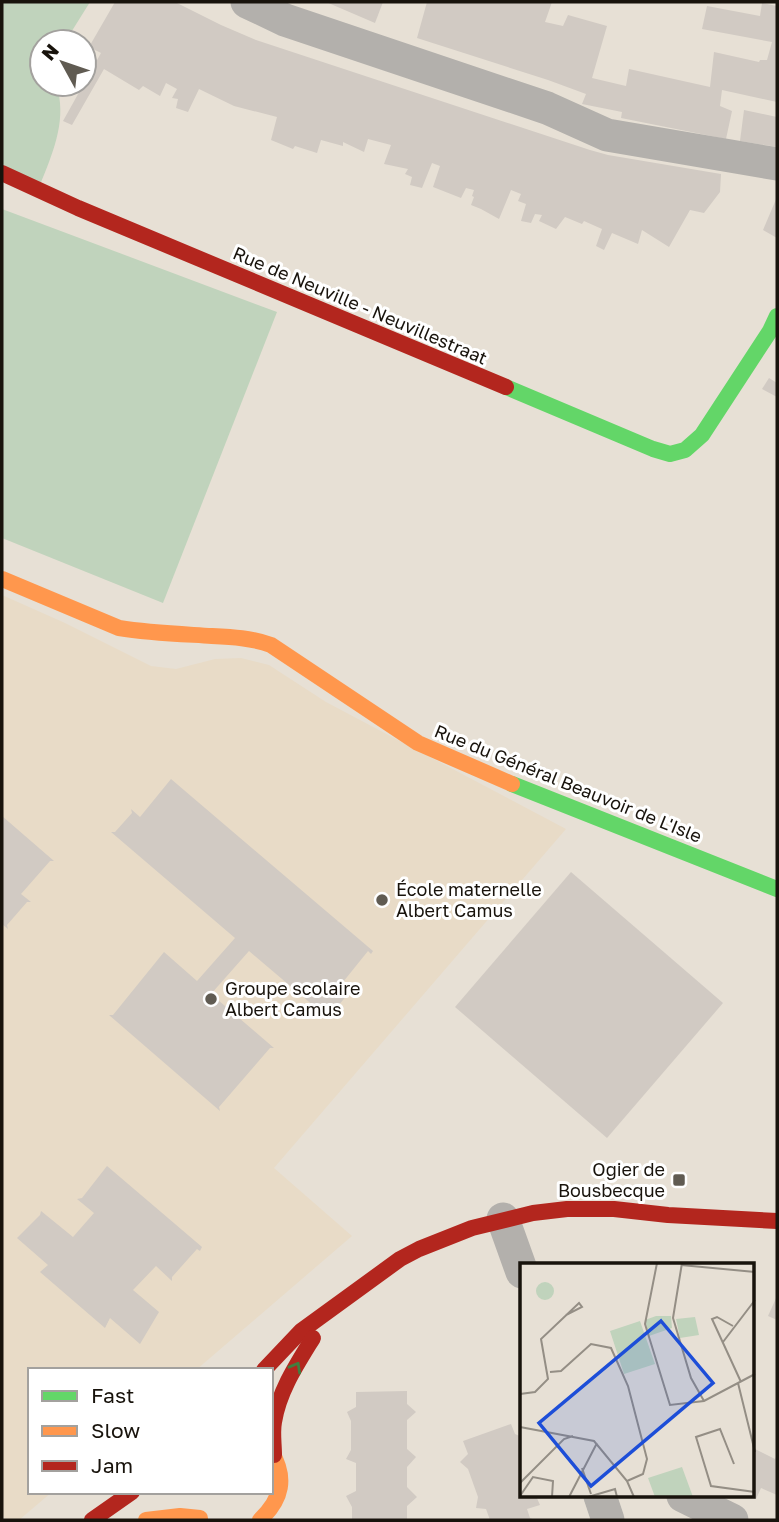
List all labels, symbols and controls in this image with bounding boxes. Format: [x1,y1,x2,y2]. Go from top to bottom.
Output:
north arrow [28,28,98,98]
text: N [36,39,63,65]
street label: Rue de Neuville - Neuvillestraat [230,241,491,369]
street label: Rue du Général Beauvoir de L'Isle [432,719,705,847]
place label: École maternelle Albert Camus [396,878,542,921]
marker: École maternelle Albert Camus [374,892,390,908]
place label: Groupe scolaire Albert Camus [225,977,360,1020]
marker: Groupe scolaire Albert Camus [203,991,219,1007]
place label: Ogier de Bousbecque [558,1158,665,1201]
marker: Ogier de Bousbecque [671,1172,687,1188]
inset map [520,1263,754,1498]
one-way arrow [288,1362,301,1374]
legend [28,1368,273,1494]
text: Fast [91,1382,134,1408]
text: Slow [91,1417,140,1443]
text: Jam [91,1452,133,1478]

